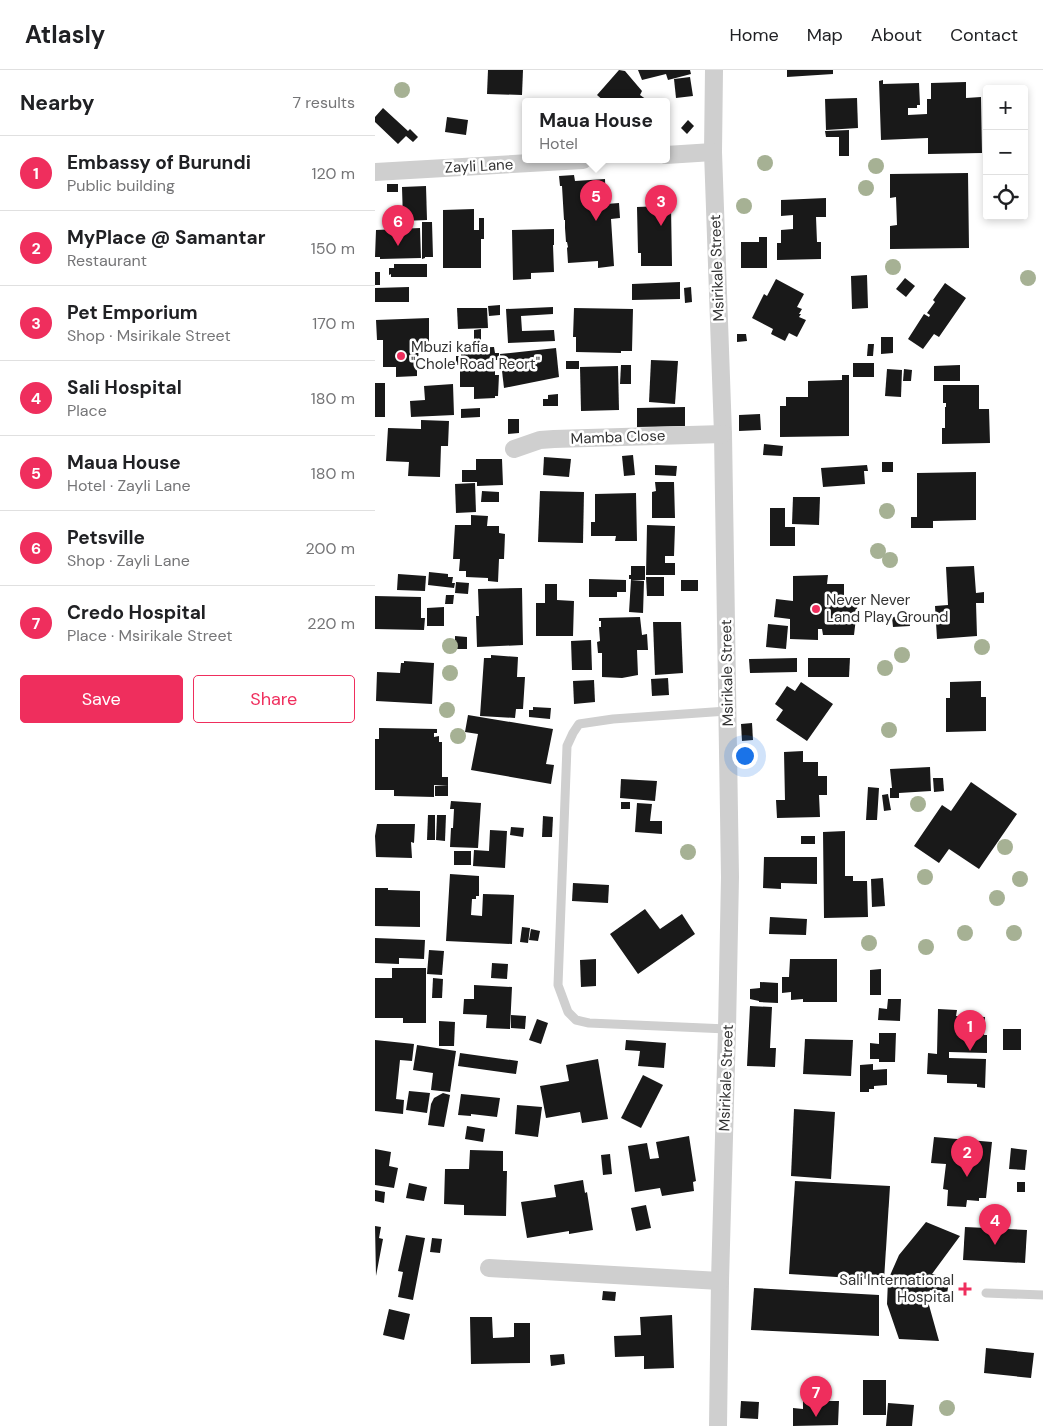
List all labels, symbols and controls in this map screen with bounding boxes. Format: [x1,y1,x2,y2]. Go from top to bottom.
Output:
text: Atlasly [25,19,105,50]
text: Home [729,23,779,47]
text: Map [807,23,843,47]
text: About [871,23,922,47]
text: Contact [950,23,1018,47]
map controls [983,85,1028,220]
button: + [983,85,1028,130]
text: Nearby [20,89,94,117]
text: 7 results [292,92,355,113]
popup [522,98,670,163]
text: Maua House [539,108,653,133]
button: − [983,130,1028,175]
text: Hotel [539,133,578,154]
text: Embassy of Burundi [67,150,251,175]
street label: Zayli Lane [444,154,514,178]
text: 1 [33,163,39,184]
text: 120 m [311,163,355,184]
text: Public building [67,175,175,196]
button: locate [983,175,1028,220]
pin: 5 [580,180,612,221]
pin: 3 [645,185,677,226]
pin: 6 [382,205,414,246]
street label: Msirikale Street [705,214,729,322]
text: MyPlace @ Samantar [67,225,265,250]
text: 2 [31,238,41,259]
text: 150 m [311,238,355,259]
text: Restaurant [67,250,147,271]
text: Pet Emporium [67,300,198,325]
text: 3 [31,313,41,334]
text: 170 m [312,313,355,334]
text: Shop · Msirikale Street [67,325,231,346]
place label: Mbuzi kafia "Chole Road Reort" [411,337,540,374]
marker: Mbuzi kafia "Chole Road Reort" [395,350,407,362]
text: Sali Hospital [67,375,182,400]
text: 4 [31,388,41,409]
text: 180 m [311,388,355,409]
text: Place [67,400,107,421]
street label: Mamba Close [570,425,666,449]
text: Maua House [67,450,181,475]
text: 5 [31,463,41,484]
text: 180 m [311,463,355,484]
text: Hotel · Zayli Lane [67,475,191,496]
text: Petsville [67,525,145,550]
text: 6 [31,538,41,559]
text: 200 m [306,538,355,559]
text: Shop · Zayli Lane [67,550,190,571]
place label: Never Never Land Play Ground [826,590,949,627]
text: Credo Hospital [67,600,206,625]
marker: Never Never Land Play Ground [810,603,822,615]
text: 7 [32,613,40,634]
text: 220 m [307,613,355,634]
street label: Msirikale Street [716,619,738,727]
text: Place · Msirikale Street [67,625,233,646]
button: Save [20,675,183,723]
button: Share [193,675,355,723]
your location [732,743,758,769]
pin: 1 [954,1010,986,1051]
street label: Msirikale Street [714,1024,738,1132]
pin: 2 [951,1136,983,1177]
pin: 4 [979,1204,1011,1245]
place label: Sali International Hospital [839,1270,954,1307]
marker: Sali International Hospital [958,1282,972,1296]
pin: 7 [800,1376,832,1417]

